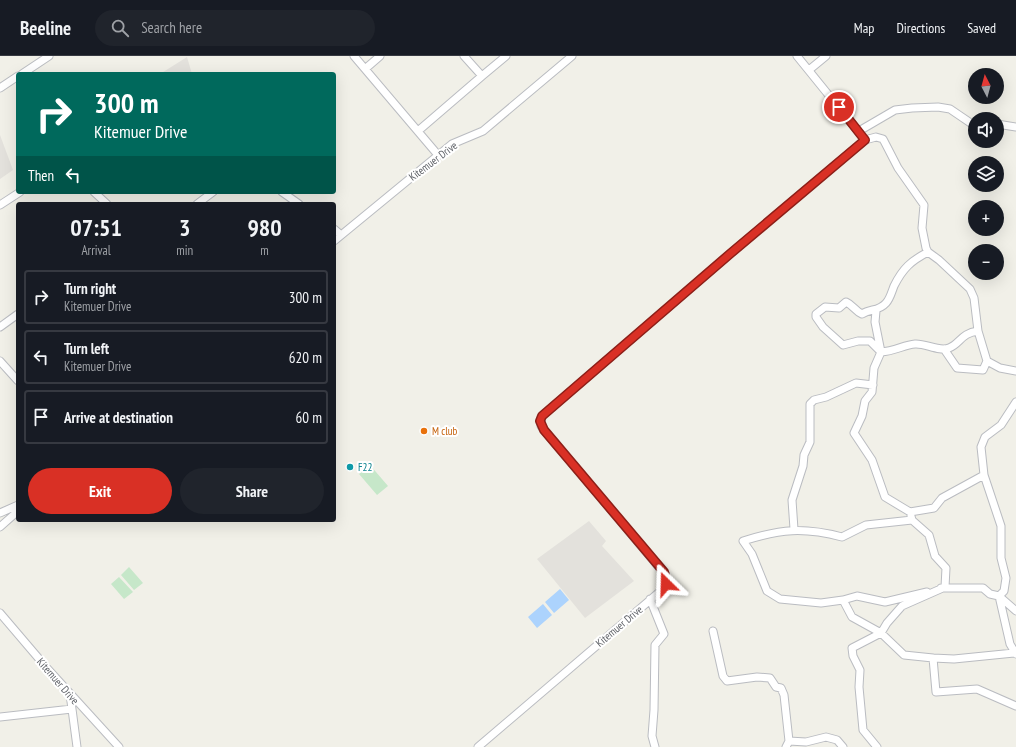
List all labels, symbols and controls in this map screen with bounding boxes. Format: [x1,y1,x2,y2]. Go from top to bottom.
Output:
search box [95,10,375,46]
text: Beeline [20,16,71,40]
icon: search [109,17,131,39]
text: Search here [141,18,202,37]
text: Map [854,19,874,37]
text: Directions [896,19,945,37]
text: Saved [967,19,996,37]
north arrow [968,68,1004,104]
map controls [968,68,1004,280]
text: 300 m [94,84,158,121]
icon: right [28,88,80,140]
pin [822,90,856,124]
icon: arrive [828,96,850,118]
button: sound [968,112,1004,148]
text: Kitemuer Drive [94,120,187,143]
street label: Kitemuer Drive [406,138,460,184]
button: layers [968,156,1004,192]
icon: left [62,164,84,186]
text: Then [28,166,54,185]
button: + [968,200,1004,236]
text: 07:51 [70,212,122,243]
text: 3 [179,212,190,243]
text: 980 [247,212,282,243]
text: Arrival [81,242,111,259]
text: min [176,242,193,259]
text: m [260,242,269,259]
button: − [968,244,1004,280]
text: Turn right [64,279,116,298]
icon: right [30,286,52,308]
text: 300 m [289,288,322,307]
text: Kitemuer Drive [64,298,131,315]
text: Turn left [64,339,109,358]
icon: left [30,346,52,368]
text: 620 m [289,348,322,367]
text: Kitemuer Drive [64,358,131,375]
icon: arrive [30,406,52,428]
text: Arrive at destination [64,408,173,427]
text: 60 m [296,408,322,427]
place label: M club [432,424,458,438]
marker: M club [419,426,429,436]
place label: F22 [358,460,372,474]
marker: F22 [345,462,355,472]
button: Exit [28,468,172,514]
button: Share [180,468,324,514]
position arrow [645,563,687,605]
street label: Kitemuer Drive [593,602,646,650]
street label: Kitemuer Drive [34,655,82,707]

